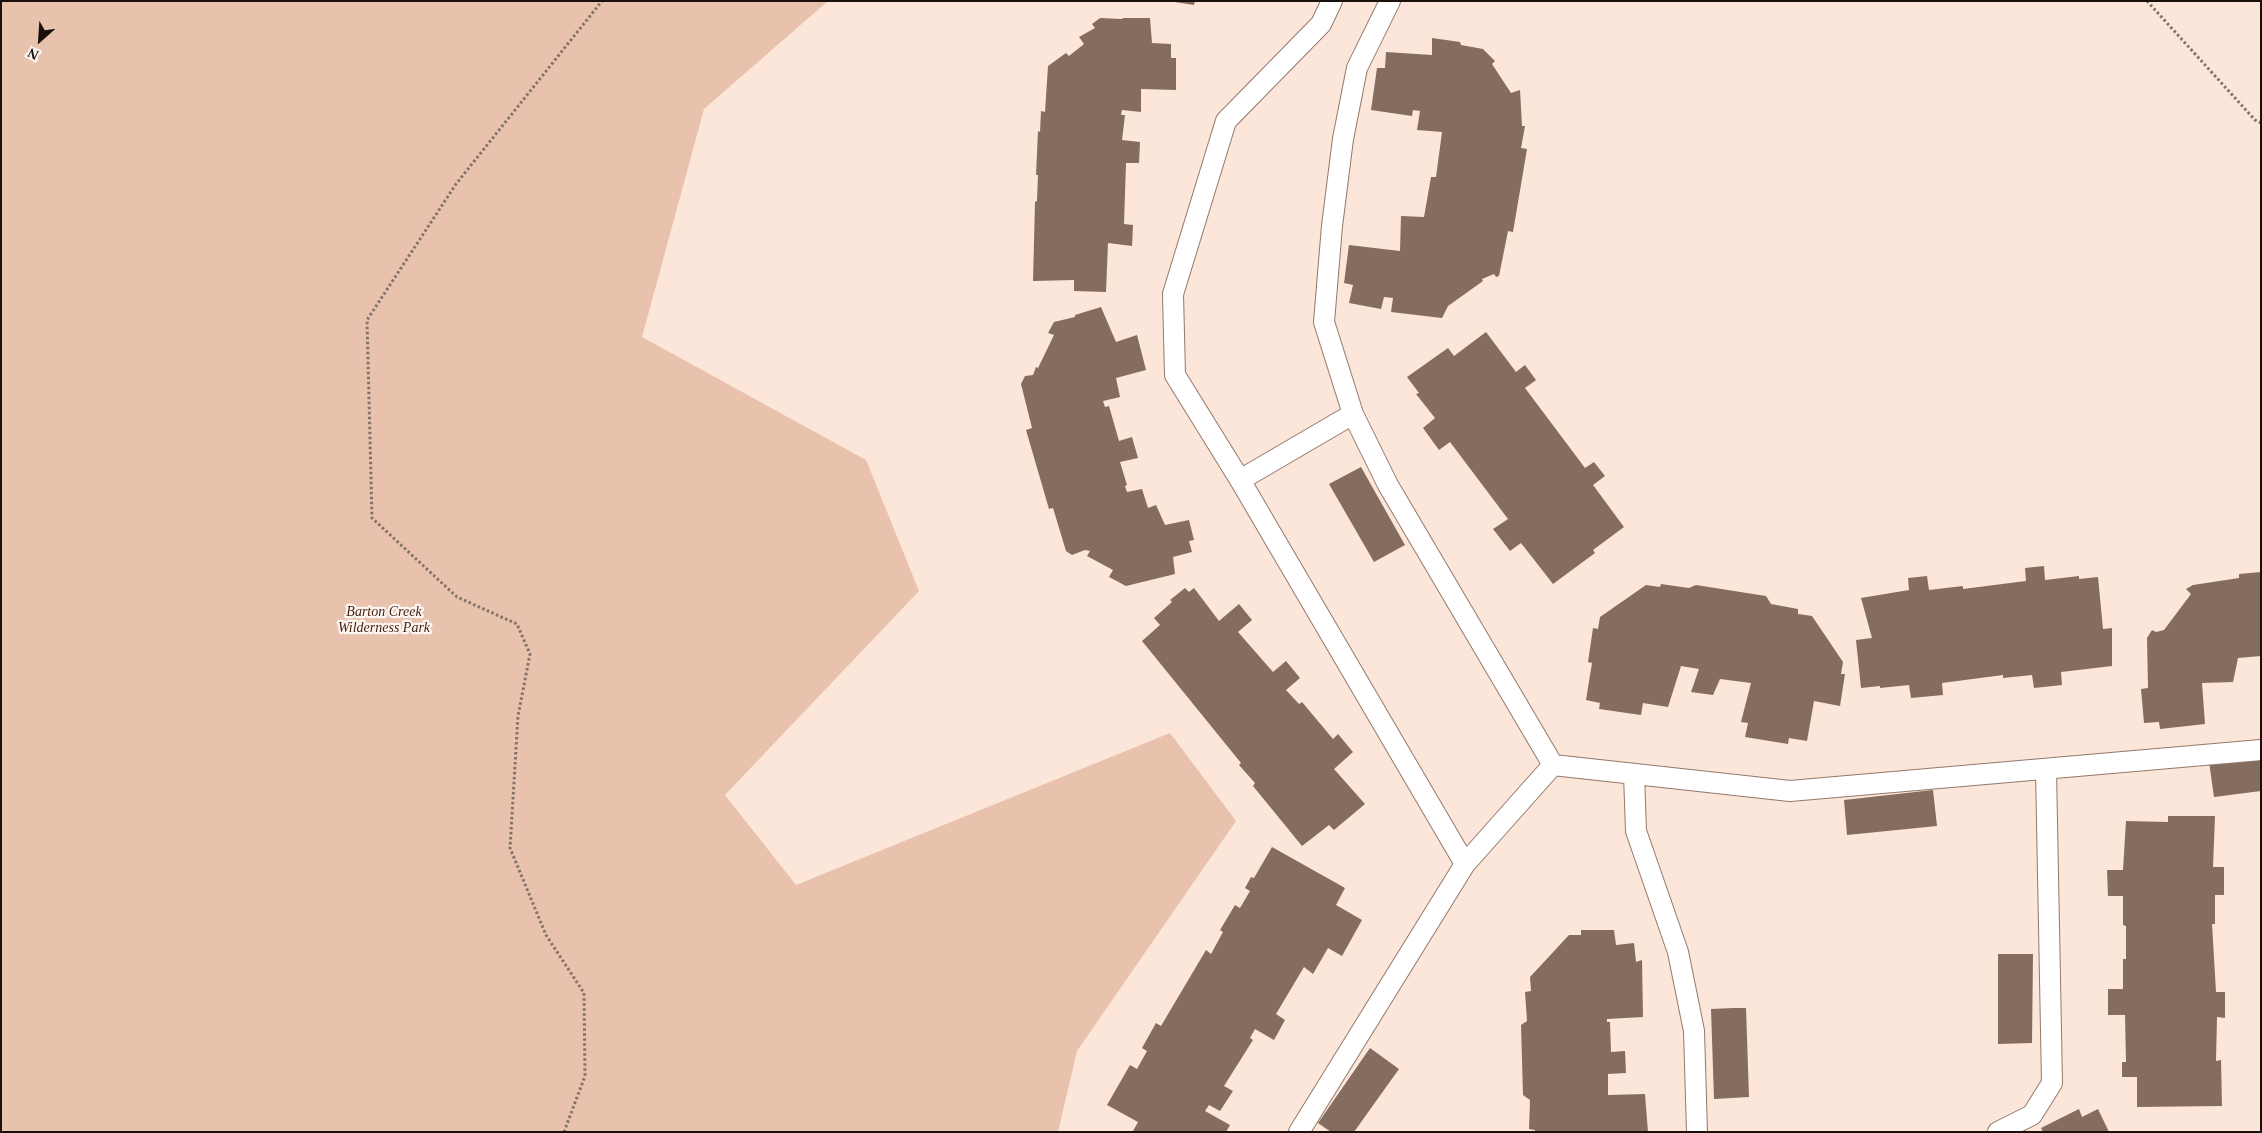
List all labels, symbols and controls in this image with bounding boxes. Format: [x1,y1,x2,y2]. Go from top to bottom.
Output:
north arrow [15,15,65,65]
text: N [25,45,41,63]
park label: Barton Creek Wilderness Park [338,604,430,636]

